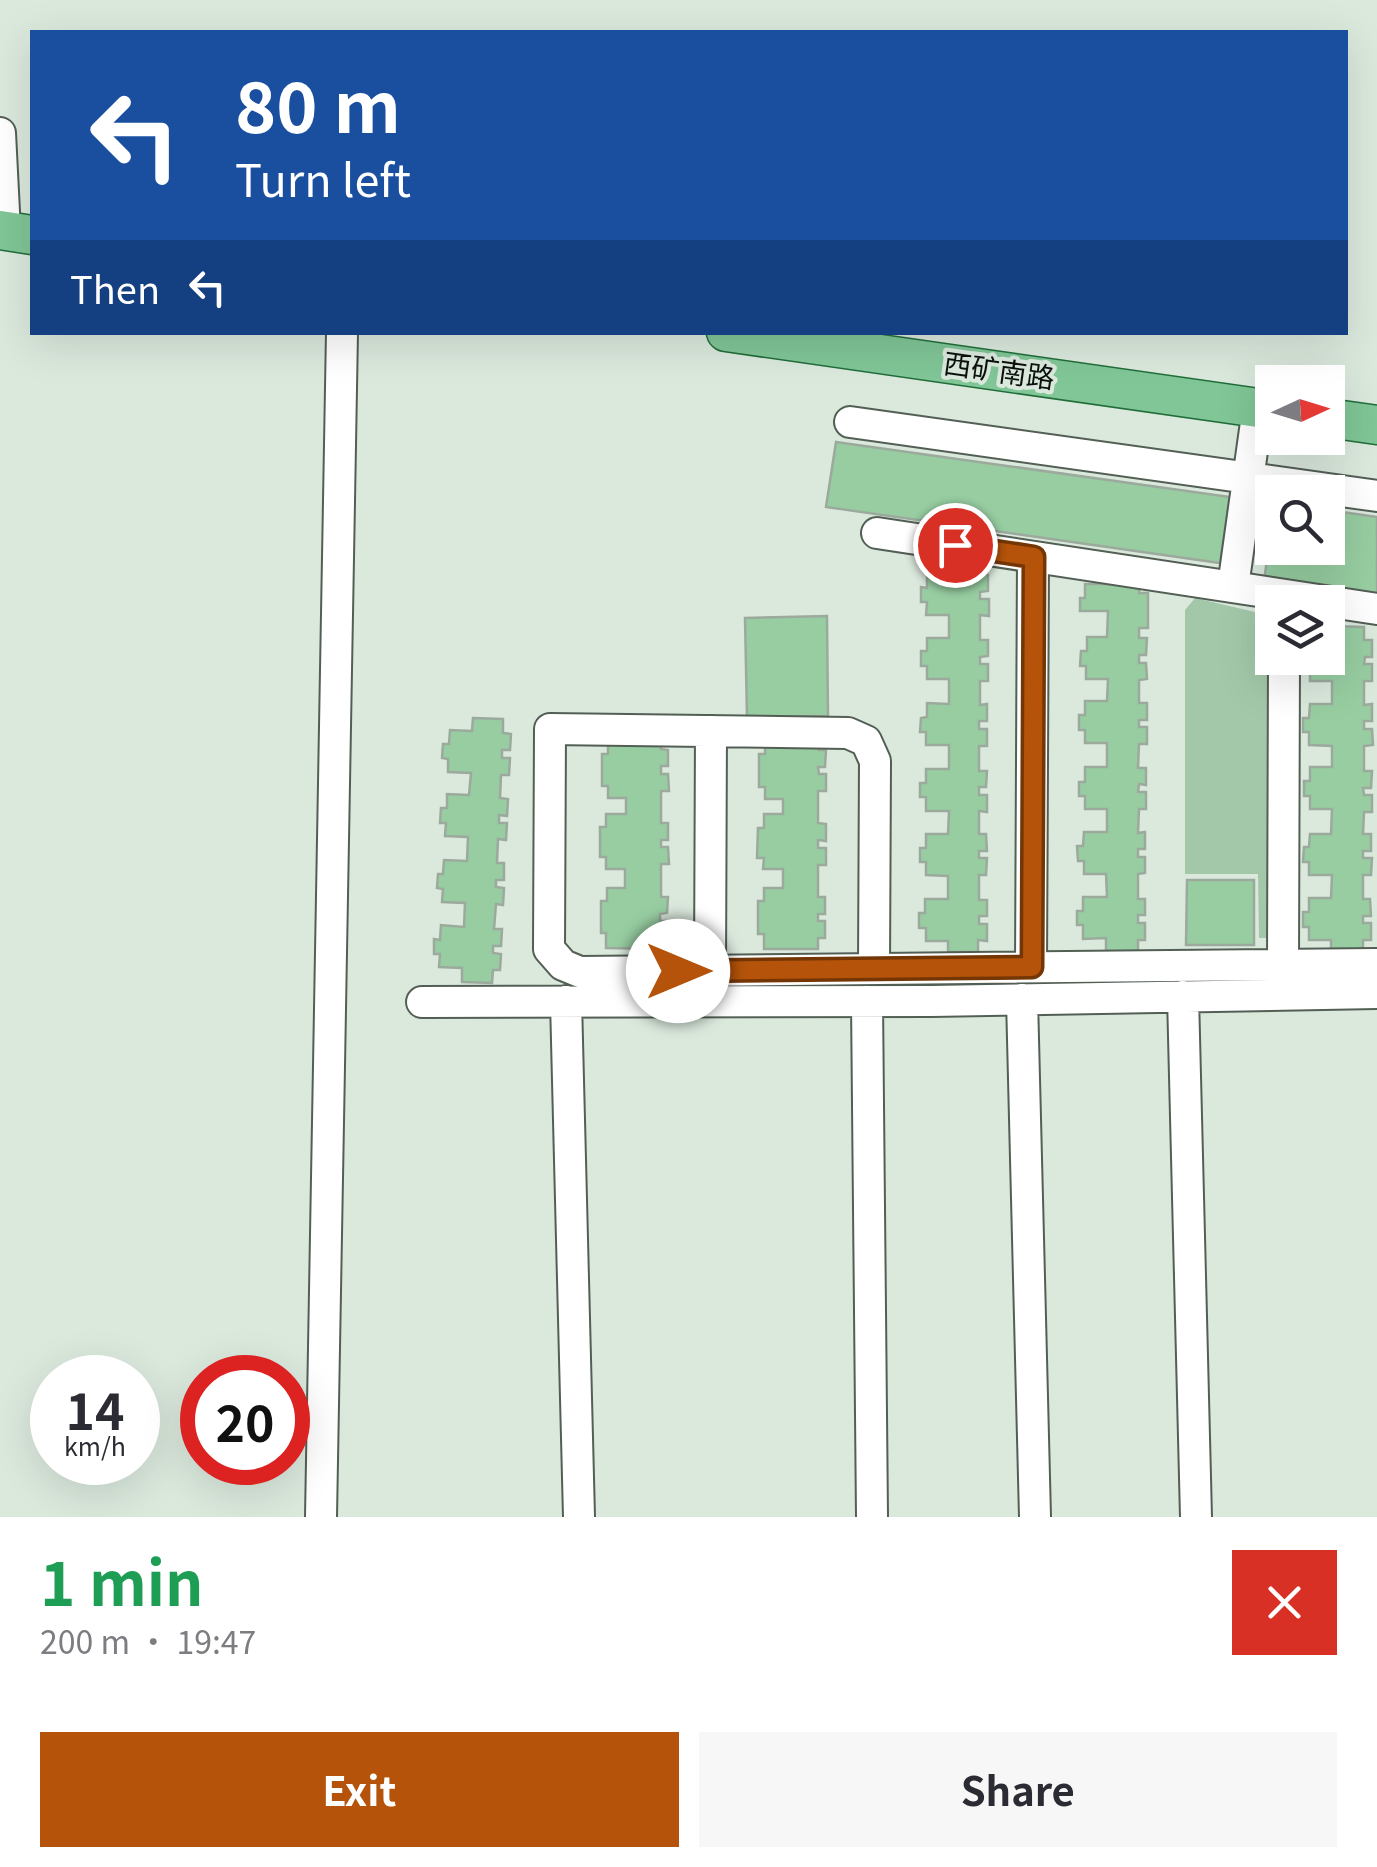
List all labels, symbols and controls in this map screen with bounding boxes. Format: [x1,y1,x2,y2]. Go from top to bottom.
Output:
text: 80 m [235,52,401,153]
icon: left [70,70,200,200]
text: Turn left [235,145,411,210]
text: Then [70,260,160,315]
icon: left [180,260,235,315]
street label: 西矿南路 [941,341,1058,397]
north arrow [1255,365,1345,455]
map controls [1255,365,1345,675]
button: search [1255,475,1345,565]
pin [913,503,998,588]
icon: arrive [928,518,983,573]
button: layers [1255,585,1345,675]
position arrow [626,919,730,1023]
speed limit sign: 20 [180,1355,310,1485]
text: 14 [66,1372,125,1444]
text: km/h [64,1427,126,1463]
text: 1 min [40,1536,204,1623]
button: close [1232,1550,1337,1655]
text: 200 m · 19:47 [40,1617,256,1663]
button: Exit [40,1732,679,1847]
button: Share [699,1732,1337,1847]

